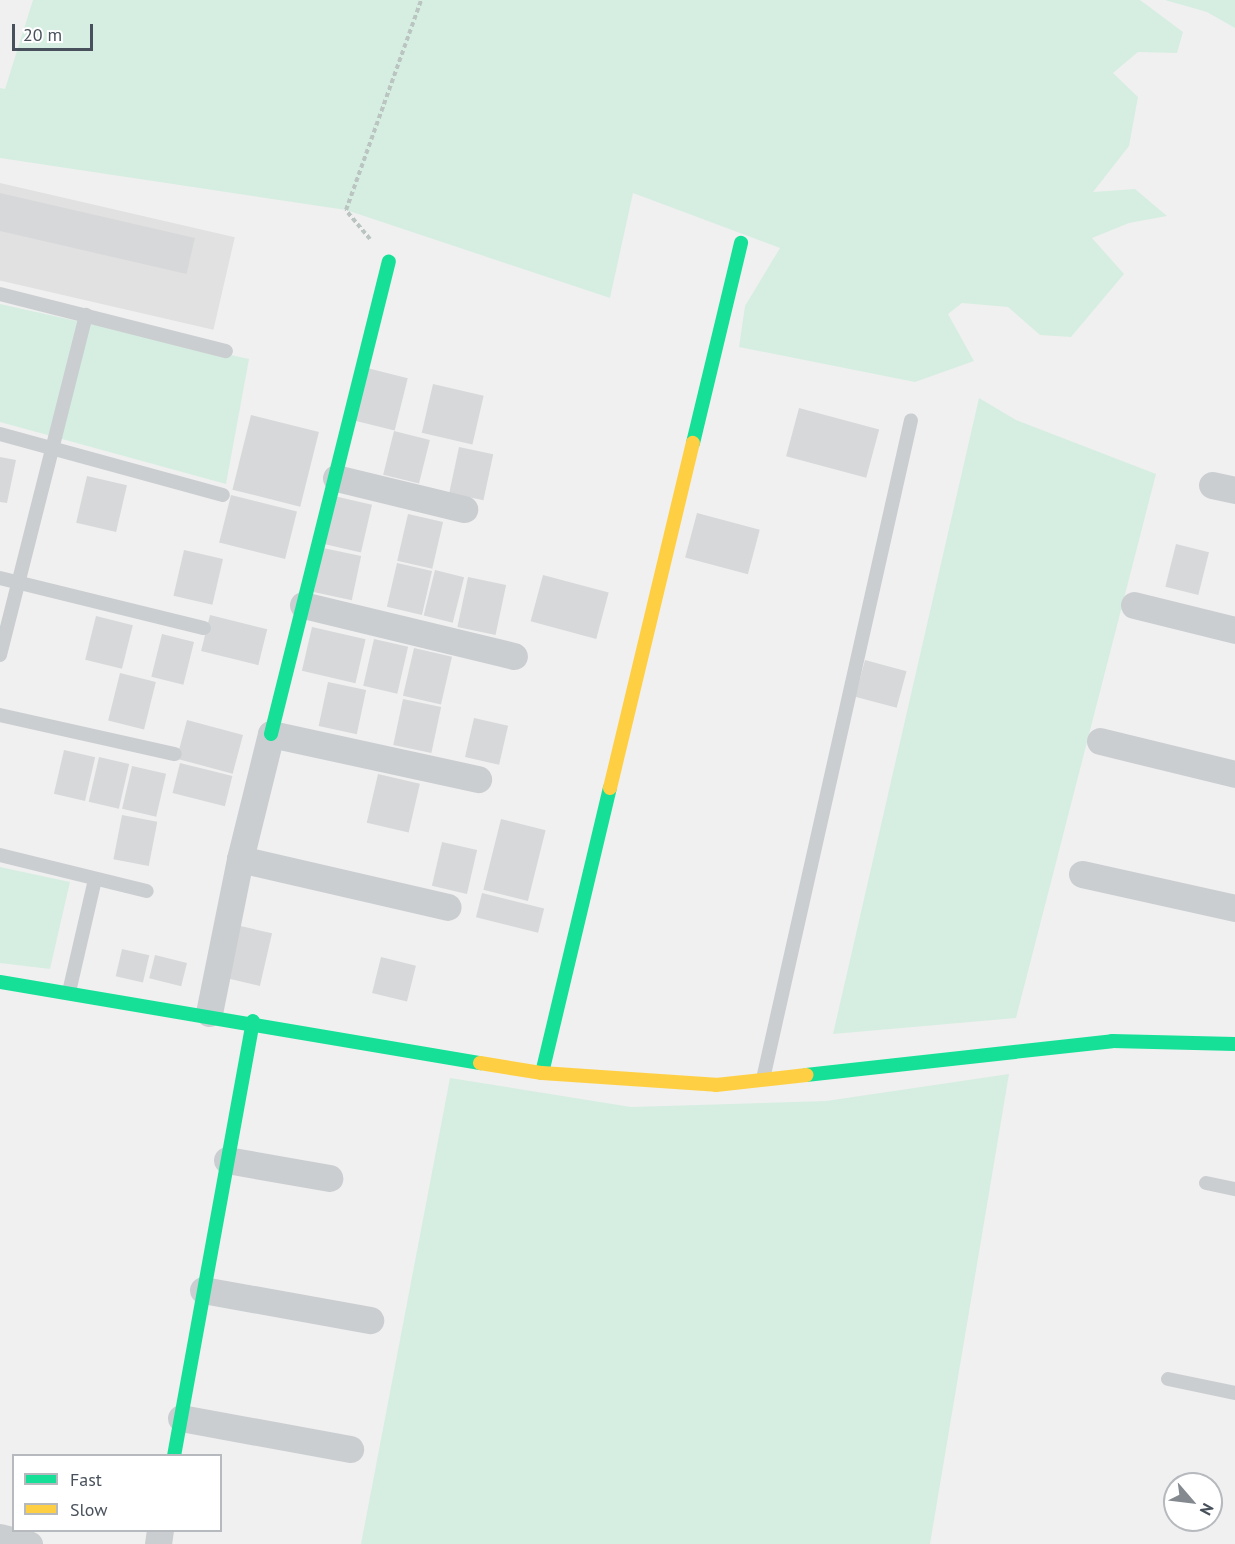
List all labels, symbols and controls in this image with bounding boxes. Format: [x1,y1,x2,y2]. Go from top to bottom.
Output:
scale bar [15,12,96,50]
text: 20 m [23,23,62,46]
legend [12,1454,222,1532]
text: Fast [70,1468,102,1491]
north arrow [1163,1472,1223,1532]
text: Slow [70,1498,108,1521]
text: N [1196,1500,1218,1519]

